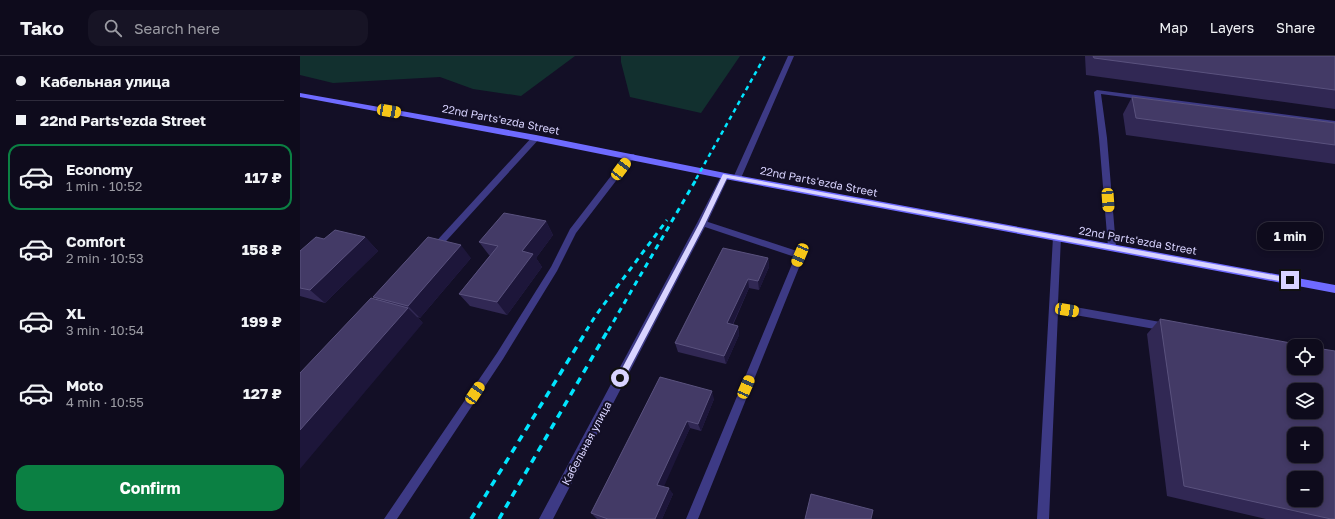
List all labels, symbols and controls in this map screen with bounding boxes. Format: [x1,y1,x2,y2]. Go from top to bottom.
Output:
search box [88,10,368,46]
text: Tako [20,16,64,39]
icon: search [102,17,124,39]
text: Search here [134,19,220,37]
text: Map [1159,19,1188,36]
text: Layers [1210,19,1254,36]
text: Share [1276,19,1315,36]
text: Кабельная улица [40,72,170,90]
street label: 22nd Parts'ezda Street [441,101,561,137]
car [376,103,402,119]
text: 22nd Parts'ezda Street [40,111,206,129]
car [609,156,633,182]
icon: car [18,159,54,195]
text: Economy [66,160,133,178]
street label: 22nd Parts'ezda Street [759,163,879,199]
text: 117 ₽ [244,168,282,186]
text: 1 min · 10:52 [66,178,142,194]
car [1101,188,1115,212]
callout: 1 min [1257,222,1323,250]
street label: 22nd Parts'ezda Street [1078,223,1198,257]
text: 1 min [1274,228,1306,244]
icon: car [18,231,54,267]
text: Comfort [66,232,125,250]
text: 158 ₽ [242,240,282,258]
car [790,242,810,268]
text: 2 min · 10:53 [66,250,144,266]
route end [1281,271,1299,289]
car [1054,302,1080,318]
icon: car [18,303,54,339]
text: XL [66,304,85,322]
text: 199 ₽ [241,312,282,330]
text: 3 min · 10:54 [66,322,144,338]
map controls [1287,339,1323,507]
button: locate [1287,339,1323,375]
route start [611,369,629,387]
car [736,374,756,400]
icon: car [18,375,54,411]
text: Moto [66,376,103,394]
car [463,380,487,406]
button: layers [1287,383,1323,419]
text: 127 ₽ [243,384,282,402]
text: 4 min · 10:55 [66,394,144,410]
street label: Кабельная улица [558,399,614,487]
button: + [1287,427,1323,463]
button: Confirm [16,465,284,511]
button: − [1287,471,1323,507]

